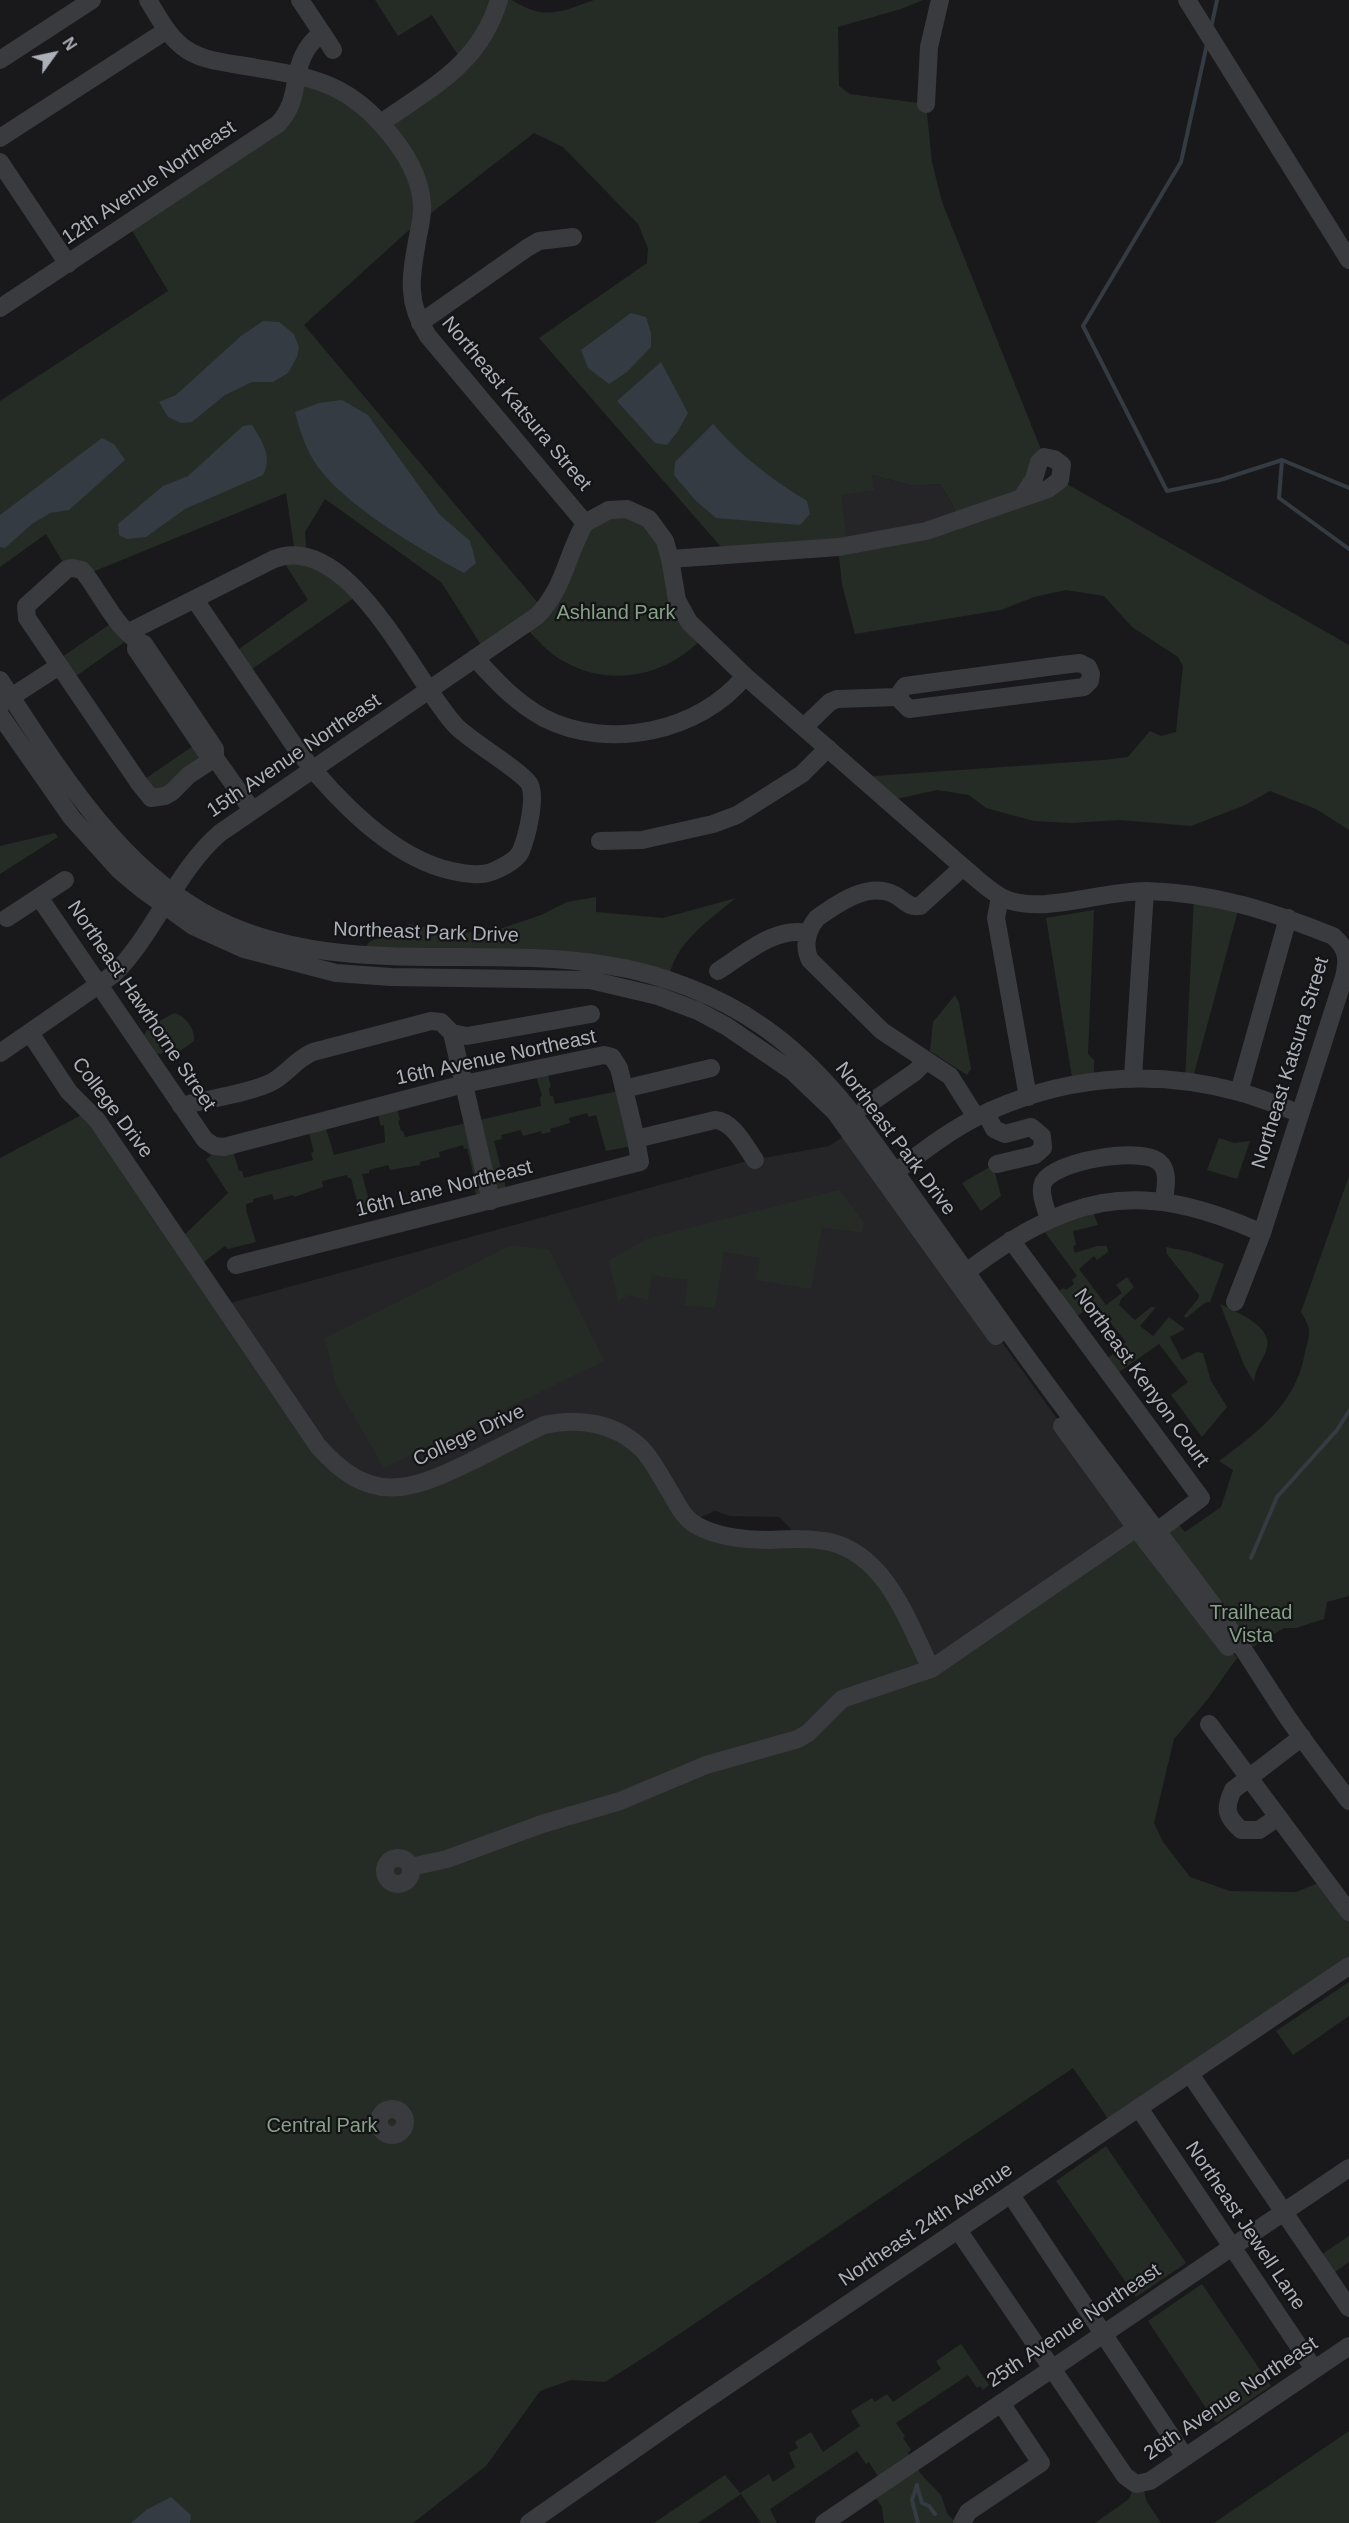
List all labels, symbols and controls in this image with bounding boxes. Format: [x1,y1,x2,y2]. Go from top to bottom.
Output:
north arrow [24,24,84,84]
text: N [59,34,80,53]
street label: 12th Avenue Northeast [58,116,240,250]
street label: Northeast Katsura Street [436,312,596,496]
park label: Ashland Park [557,601,675,625]
street label: 15th Avenue Northeast [203,689,385,823]
street label: Northeast Hawthorne Street [62,897,220,1115]
street label: Northeast Park Drive [333,918,519,948]
street label: Northeast Katsura Street [1247,954,1335,1172]
street label: 16th Avenue Northeast [394,1025,598,1091]
street label: College Drive [66,1053,158,1163]
street label: Northeast Park Drive [830,1058,960,1220]
street label: 16th Lane Northeast [353,1155,535,1223]
street label: Northeast Kenyon Court [1068,1284,1214,1472]
street label: College Drive [410,1400,528,1472]
park label: Trailhead Vista [1210,1601,1292,1648]
park label: Central Park [266,2114,378,2138]
street label: Northeast Jewell Lane [1180,2137,1310,2315]
street label: Northeast 24th Avenue [835,2158,1017,2292]
street label: 25th Avenue Northeast [983,2259,1165,2393]
street label: 26th Avenue Northeast [1140,2332,1322,2466]

